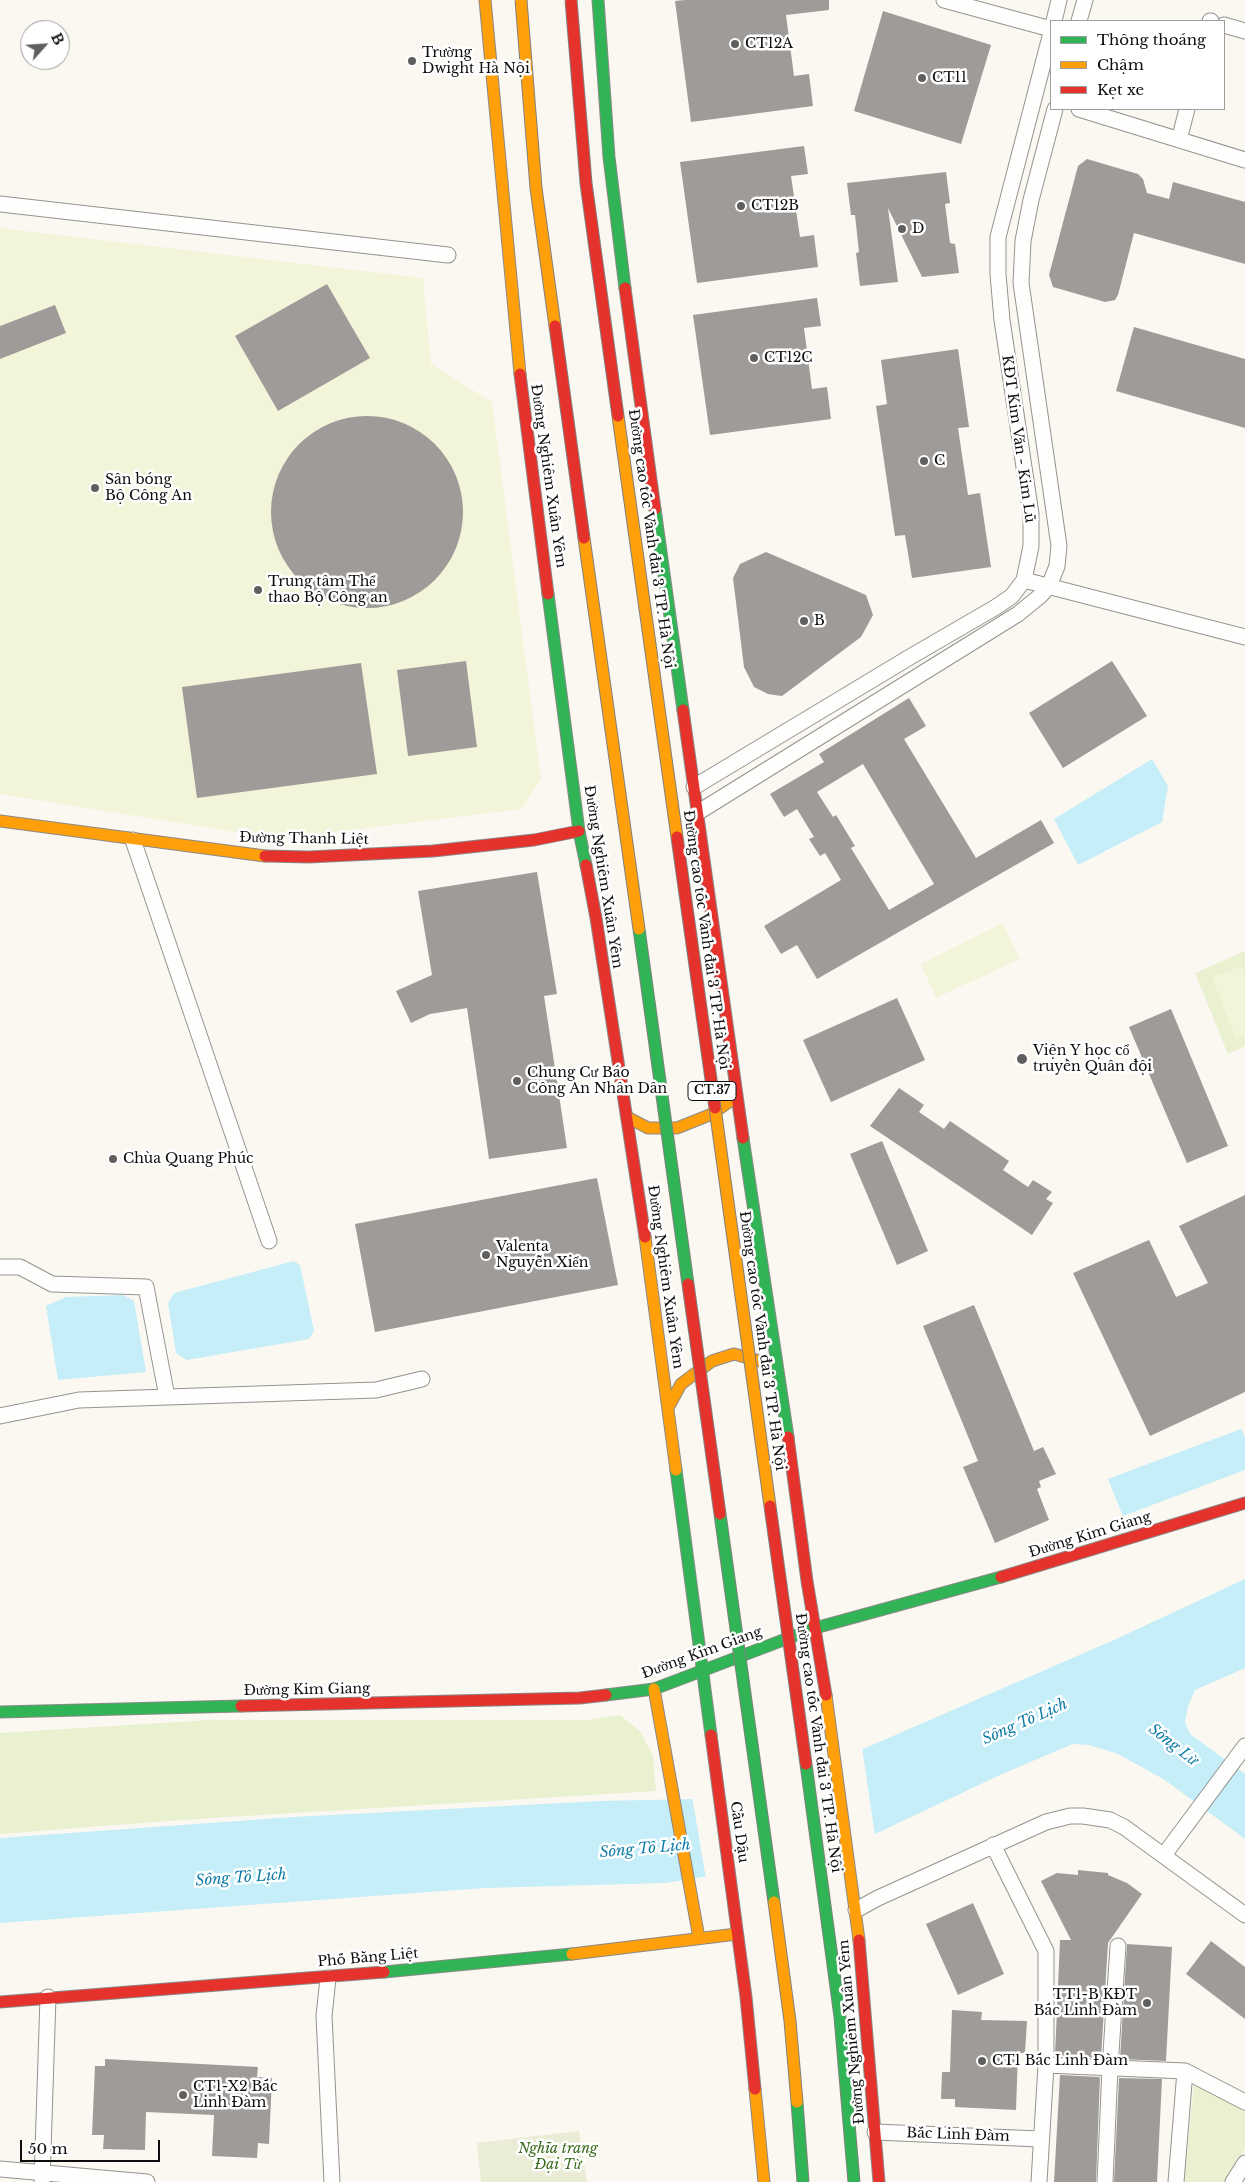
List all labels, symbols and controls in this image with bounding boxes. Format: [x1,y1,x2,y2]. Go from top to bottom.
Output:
north arrow [20,20,70,70]
legend [1050,20,1225,110]
text: B [47,30,68,48]
text: Thông thoáng [1097,30,1206,49]
place label: CT12A [745,36,793,52]
marker: CT12A [729,38,741,50]
place label: Trường Dwight Hà Nội [422,45,530,78]
marker: Trường Dwight Hà Nội [406,55,418,67]
text: Chậm [1097,55,1144,74]
place label: CT11 [932,70,967,86]
marker: CT11 [916,72,928,84]
text: Kẹt xe [1097,80,1144,99]
place label: CT12B [751,198,799,214]
marker: CT12B [735,200,747,212]
place label: D [912,221,924,237]
marker: D [896,223,908,235]
place label: CT12C [764,350,813,366]
marker: CT12C [748,352,760,364]
street label: KĐT Kim Văn - Kim Lũ [998,354,1038,524]
street label: Đường Nghiêm Xuân Yêm [527,383,569,569]
street label: Đường cao tốc Vành đai 3 TP. Hà Nội [624,408,678,670]
place label: C [934,453,945,469]
marker: C [918,455,930,467]
place label: Sân bóng Bộ Công An [105,472,192,504]
marker: Sân bóng Bộ Công An [89,482,101,494]
place label: Trung tâm Thể thao Bộ Công an [268,574,388,606]
marker: Trung tâm Thể thao Bộ Công an [252,584,264,596]
place label: B [814,613,825,629]
marker: B [798,615,810,627]
street label: Đường Nghiêm Xuân Yêm [580,784,626,970]
street label: Đường cao tốc Vành đai 3 TP. Hà Nội [679,809,733,1071]
street label: Đường Thanh Liệt [239,829,369,849]
place label: Viện Y học cổ truyền Quân đội [1033,1043,1152,1076]
marker: Viện Y học cổ truyền Quân đội [1015,1052,1029,1066]
place label: Chung Cư Báo Công An Nhân Dân [527,1065,667,1098]
marker: Chung Cư Báo Công An Nhân Dân [511,1075,523,1087]
road number: CT.37 [688,1082,736,1100]
place label: Chùa Quang Phúc [123,1151,254,1167]
marker: Chùa Quang Phúc [107,1153,119,1165]
street label: Đường Nghiêm Xuân Yêm [644,1184,686,1370]
street label: Đường cao tốc Vành đai 3 TP. Hà Nội [735,1210,789,1472]
place label: Valenta Nguyễn Xiển [496,1239,588,1272]
marker: Valenta Nguyễn Xiển [480,1249,492,1261]
street label: Đường Kim Giang [1027,1508,1153,1562]
street label: Đường cao tốc Vành đai 3 TP. Hà Nội [791,1612,845,1874]
street label: Đường Kim Giang [640,1623,764,1683]
street label: Đường Kim Giang [243,1680,371,1700]
water label: Sông Tô Lịch [980,1695,1070,1749]
water label: Sông Lừ [1145,1720,1201,1770]
street label: Cầu Dậu [726,1800,752,1864]
water label: Sông Tô Lịch [599,1836,691,1862]
water label: Sông Tô Lịch [195,1866,287,1890]
street label: Đường Nghiêm Xuân Yêm [836,1939,868,2125]
street label: Phố Bằng Liệt [317,1945,419,1971]
place label: TT1-B KĐT Bắc Linh Đàm [1034,1987,1137,2020]
marker: TT1-B KĐT Bắc Linh Đàm [1141,1997,1153,2009]
place label: CT1 Bắc Linh Đàm [992,2053,1128,2069]
marker: CT1 Bắc Linh Đàm [976,2055,988,2067]
place label: CT1-X2 Bắc Linh Đàm [193,2079,278,2112]
marker: CT1-X2 Bắc Linh Đàm [177,2089,189,2101]
street label: Bắc Linh Đàm [906,2125,1010,2145]
scale bar [22,2130,162,2162]
text: 50 m [28,2139,68,2158]
park label: Nghĩa trang Đại Từ [518,2141,598,2174]

